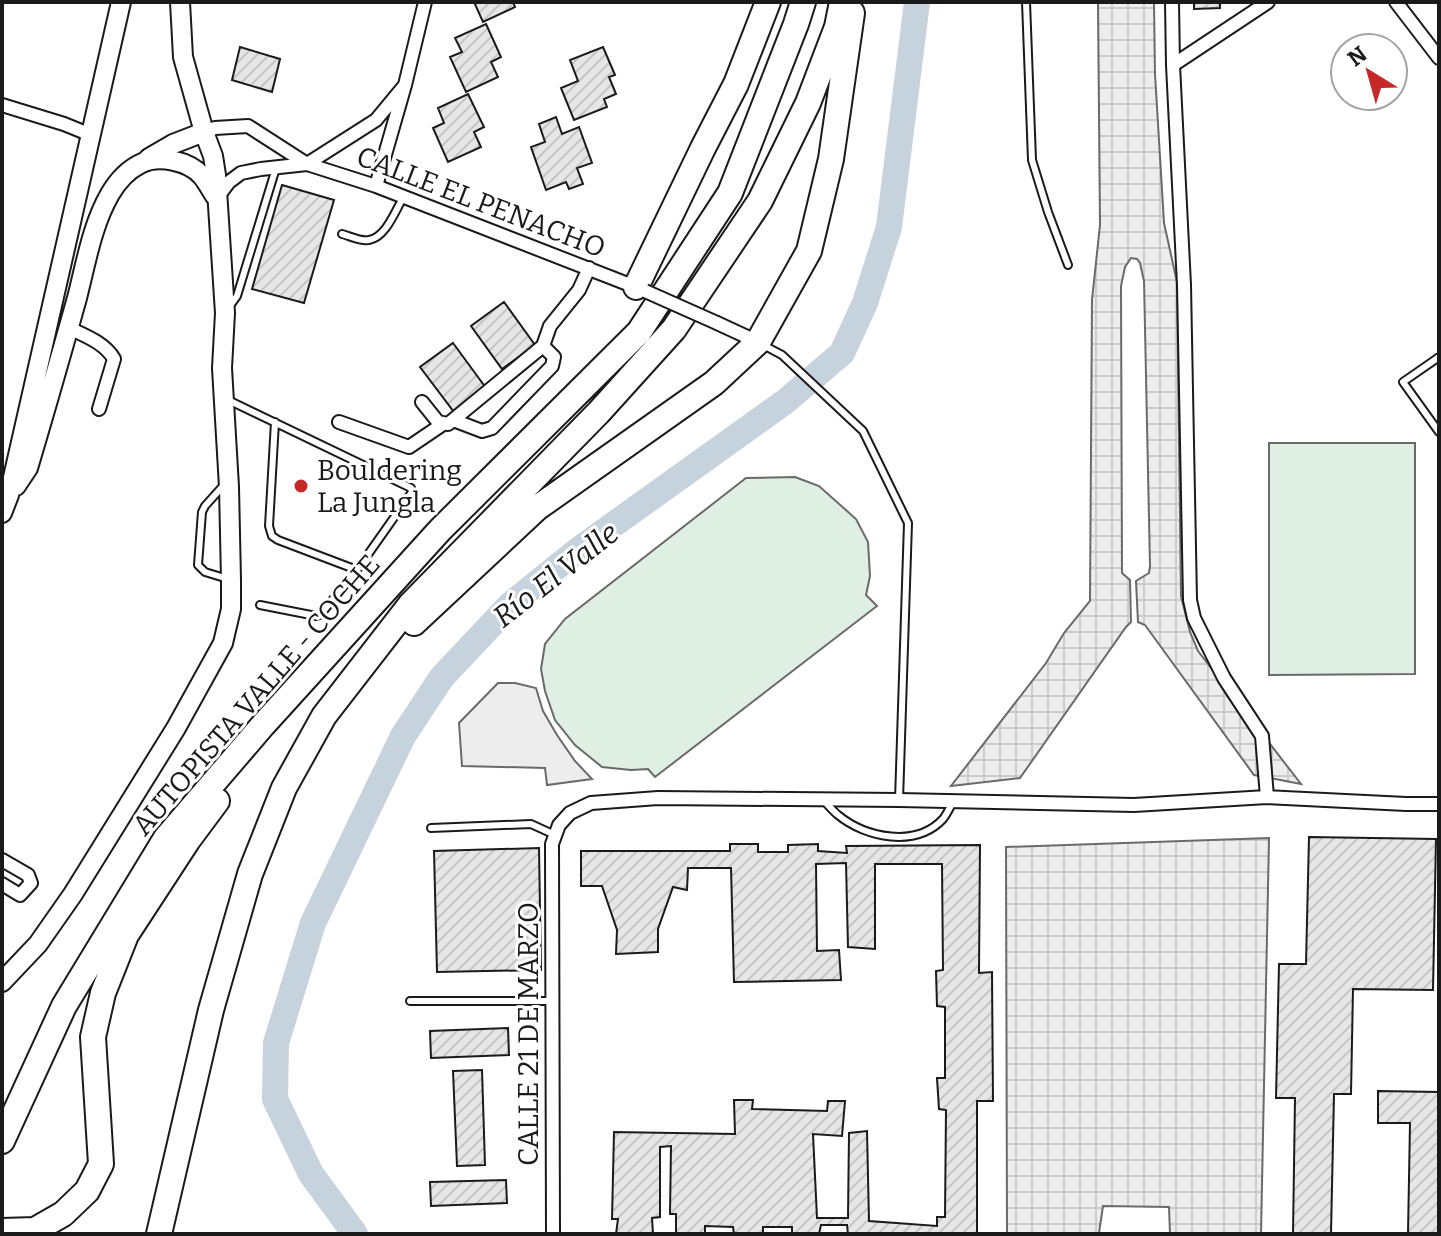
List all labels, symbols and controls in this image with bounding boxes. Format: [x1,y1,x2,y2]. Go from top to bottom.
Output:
north arrow [1329,32,1409,112]
text: N [1342,41,1372,72]
street label: CALLE EL PENACHO [352,139,610,265]
place label: Bouldering La Jungla [317,454,462,519]
marker: Bouldering La Jungla [292,477,310,495]
water label: Río El Valle [486,515,626,635]
street label: AUTOPISTA VALLE - COCHE [125,548,387,842]
street label: CALLE 21 DE MARZO [512,902,545,1166]

